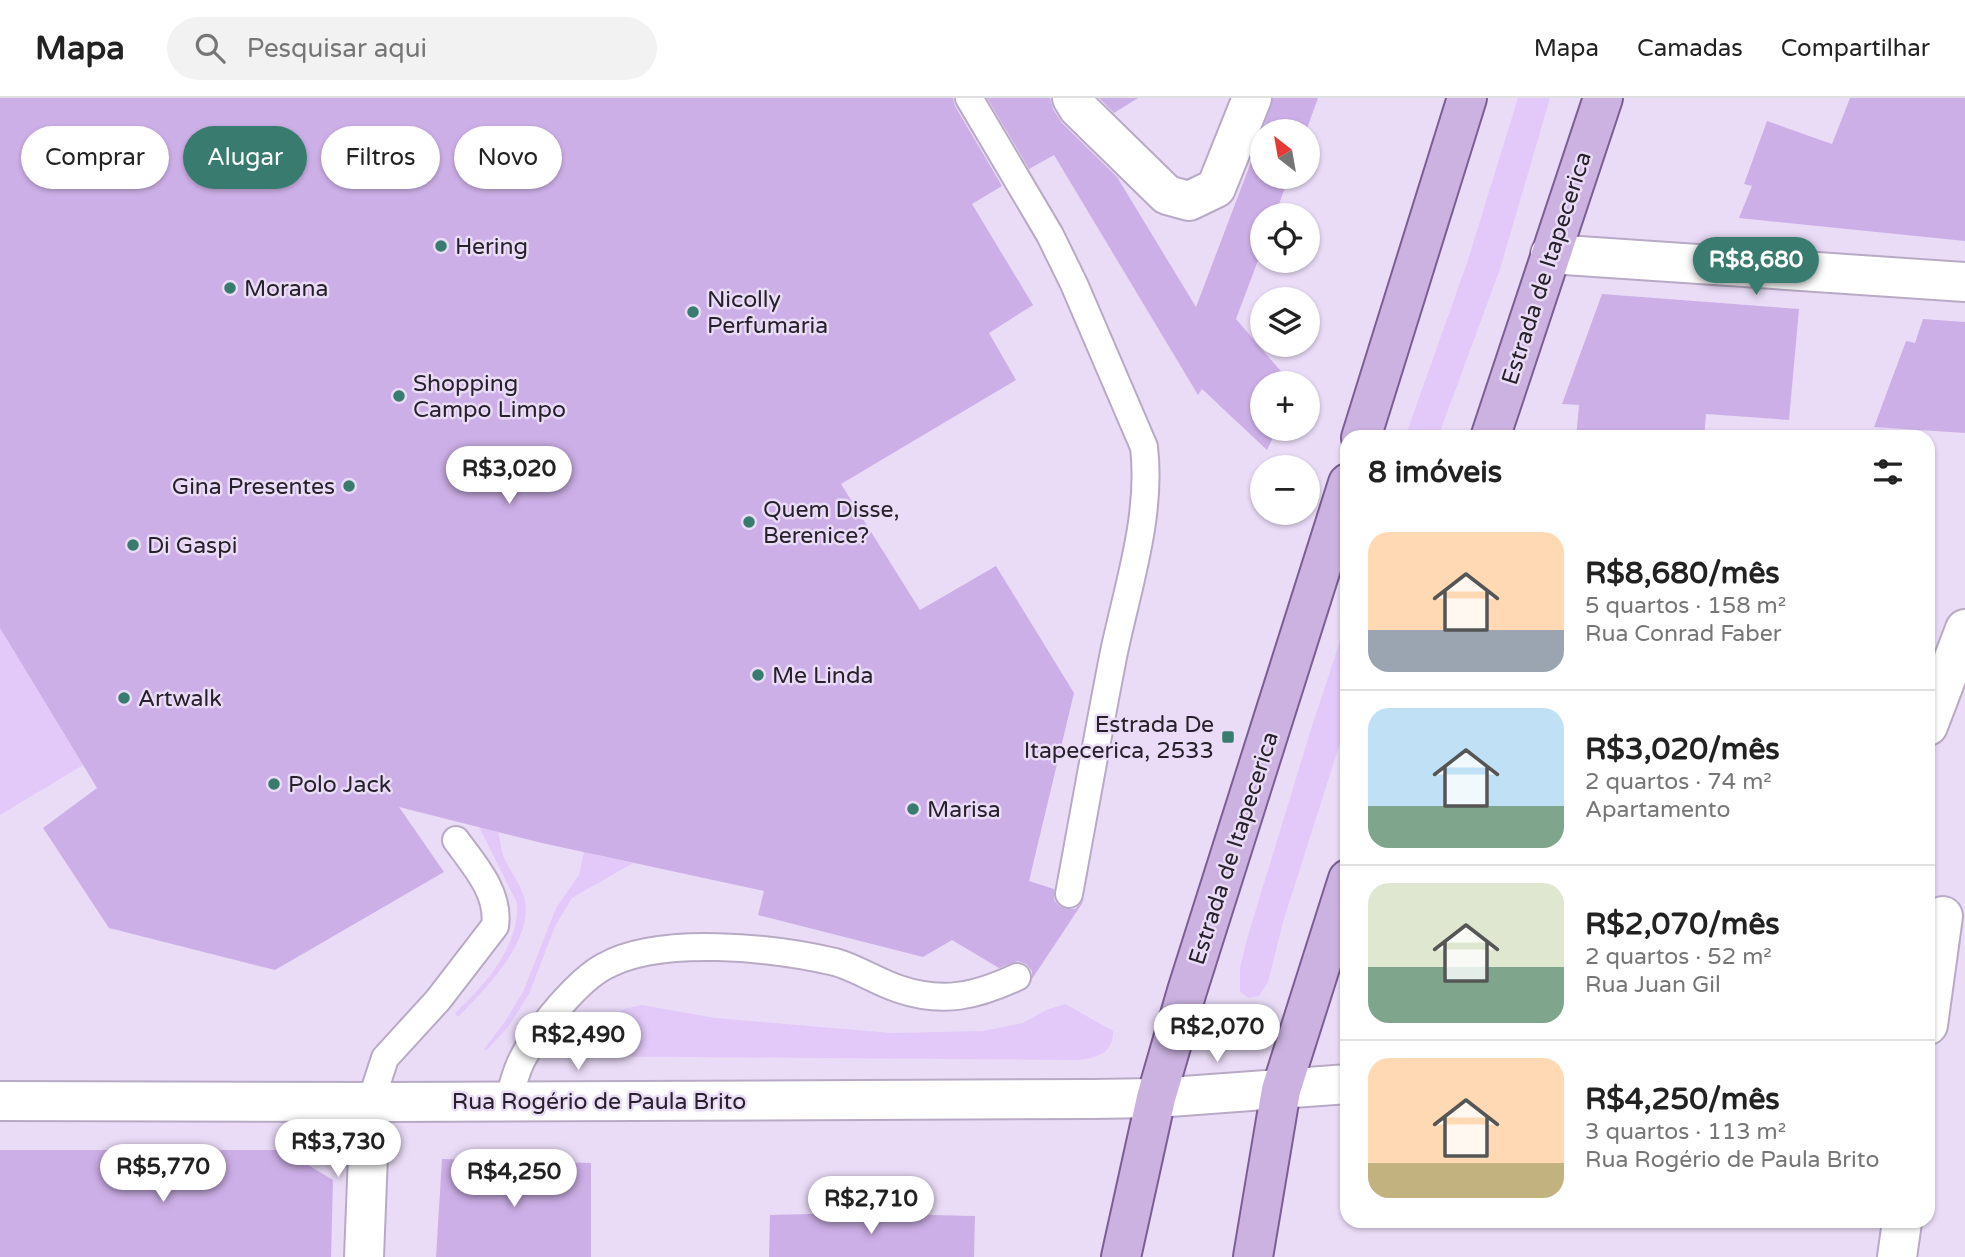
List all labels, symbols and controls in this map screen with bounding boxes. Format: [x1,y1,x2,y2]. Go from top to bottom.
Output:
search box [167,17,657,80]
text: Mapa [35,29,125,68]
icon: search [191,29,229,67]
text: Pesquisar aqui [247,33,427,64]
text: Mapa [1534,34,1599,63]
text: Camadas [1637,34,1743,63]
text: Compartilhar [1781,34,1930,63]
north arrow [1250,119,1320,189]
map controls [1250,119,1320,525]
chip: Comprar [21,126,169,189]
chip: Alugar [183,126,307,189]
chip: Filtros [321,126,440,189]
chip: Novo [454,126,562,189]
street label: Estrada de Itapecerica [1496,148,1598,388]
button: locate [1250,203,1320,273]
place label: Hering [455,233,528,261]
marker: Hering [433,238,449,254]
pin: R$8,680 [1691,238,1821,297]
text: R$8,680 [1709,246,1803,274]
place label: Morana [244,275,329,303]
marker: Morana [222,280,238,296]
place label: Nicolly Perfumaria [707,286,828,340]
button: layers [1250,287,1320,357]
marker: Nicolly Perfumaria [685,304,701,320]
place label: Shopping Campo Limpo [413,370,566,424]
button: + [1250,371,1320,441]
marker: Shopping Campo Limpo [391,388,407,404]
pin: R$3,020 [444,446,574,506]
icon: filters [1869,453,1907,491]
text: 8 imóveis [1368,454,1502,491]
text: R$3,020 [462,455,556,483]
button: − [1250,455,1320,525]
place label: Gina Presentes [172,473,335,501]
marker: Gina Presentes [341,478,357,494]
place label: Quem Disse, Berenice? [763,496,899,550]
marker: Quem Disse, Berenice? [741,514,757,530]
place label: Di Gaspi [147,532,237,560]
marker: Di Gaspi [125,537,141,553]
text: R$8,680/mês [1585,555,1780,592]
icon: home [1424,560,1508,644]
text: 5 quartos · 158 m² [1585,592,1786,620]
text: Rua Conrad Faber [1585,620,1782,648]
place label: Me Linda [772,662,873,690]
marker: Me Linda [750,667,766,683]
place label: Artwalk [138,685,222,713]
marker: Artwalk [116,690,132,706]
place label: Estrada De Itapecerica, 2533 [1024,711,1214,765]
street label: Estrada de Itapecerica [1183,728,1285,968]
marker: Estrada De Itapecerica, 2533 [1220,729,1236,745]
text: R$3,020/mês [1585,731,1780,768]
icon: home [1424,736,1508,820]
text: 2 quartos · 74 m² [1585,768,1772,796]
place label: Polo Jack [288,771,391,799]
marker: Polo Jack [266,776,282,792]
place label: Marisa [927,796,1001,824]
text: Apartamento [1585,796,1730,824]
marker: Marisa [905,801,921,817]
text: R$2,070/mês [1585,906,1780,943]
icon: home [1424,911,1508,995]
text: 2 quartos · 52 m² [1585,943,1772,971]
text: Rua Juan Gil [1585,971,1721,999]
pin: R$2,070 [1152,1004,1282,1064]
pin: R$2,490 [513,1012,643,1072]
text: R$2,070 [1170,1013,1264,1041]
text: R$2,490 [531,1021,625,1049]
text: R$4,250/mês [1585,1081,1780,1118]
icon: home [1424,1086,1508,1170]
street label: Rua Rogério de Paula Brito [452,1088,746,1116]
text: 3 quartos · 113 m² [1585,1118,1786,1146]
pin: R$3,730 [273,1119,403,1179]
text: R$3,730 [291,1128,385,1156]
pin: R$5,770 [98,1144,228,1204]
text: Rua Rogério de Paula Brito [1585,1146,1879,1174]
pin: R$4,250 [449,1150,579,1209]
text: R$5,770 [116,1153,210,1181]
text: R$4,250 [467,1158,561,1186]
pin: R$2,710 [806,1176,936,1236]
text: R$2,710 [824,1185,918,1213]

